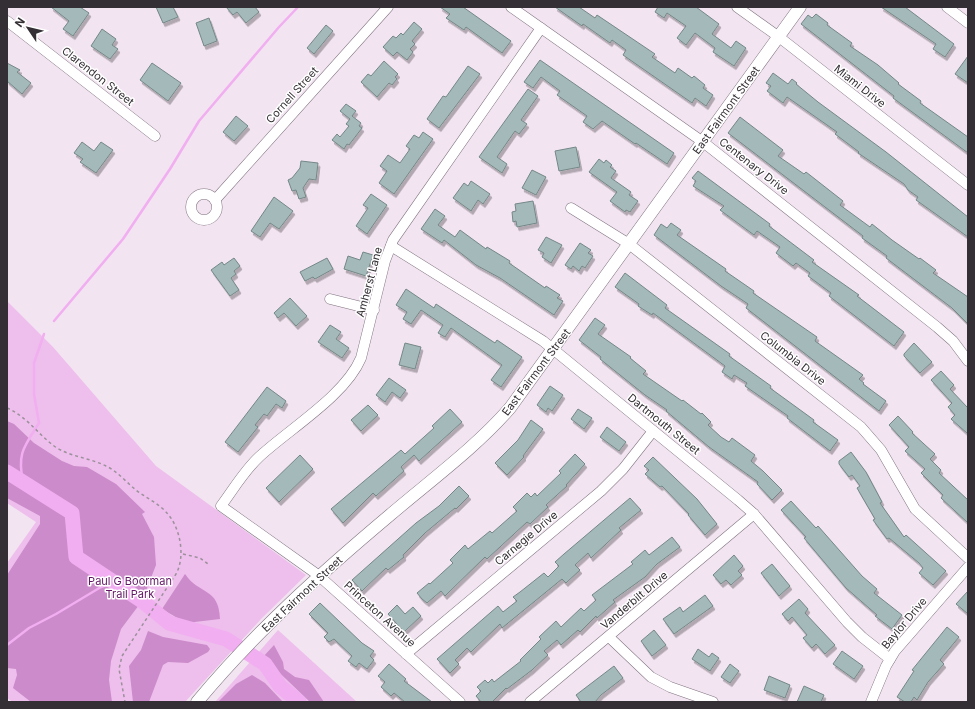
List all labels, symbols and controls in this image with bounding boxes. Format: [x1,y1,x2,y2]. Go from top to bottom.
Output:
north arrow [8,8,48,48]
text: N [12,15,28,30]
street label: Clarendon Street [59,43,137,109]
street label: Miami Drive [831,62,889,110]
street label: East Fairmont Street [689,63,763,157]
street label: Cornell Street [263,64,321,126]
street label: Centenary Drive [716,134,792,198]
street label: Amherst Lane [353,245,385,319]
street label: East Fairmont Street [499,325,573,418]
street label: Columbia Drive [757,328,829,388]
street label: Dartmouth Street [625,391,703,458]
street label: Carnegie Drive [492,508,560,568]
street label: East Fairmont Street [259,553,346,635]
street label: Vanderbilt Drive [598,568,670,632]
park label: Paul G Boorman Trail Park [88,574,172,601]
street label: Princeton Avenue [341,578,419,650]
street label: Baylor Drive [878,594,930,652]

